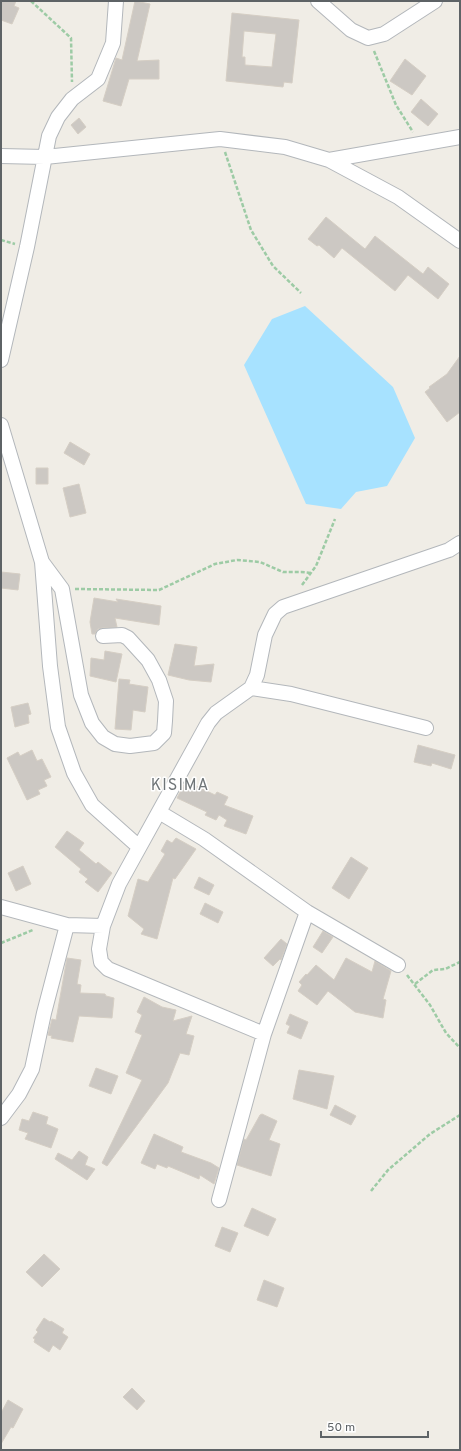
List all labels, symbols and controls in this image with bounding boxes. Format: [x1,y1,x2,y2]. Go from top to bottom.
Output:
district label: KISIMA [151,776,209,796]
scale bar [321,1413,428,1439]
text: 50 m [327,1420,355,1436]

